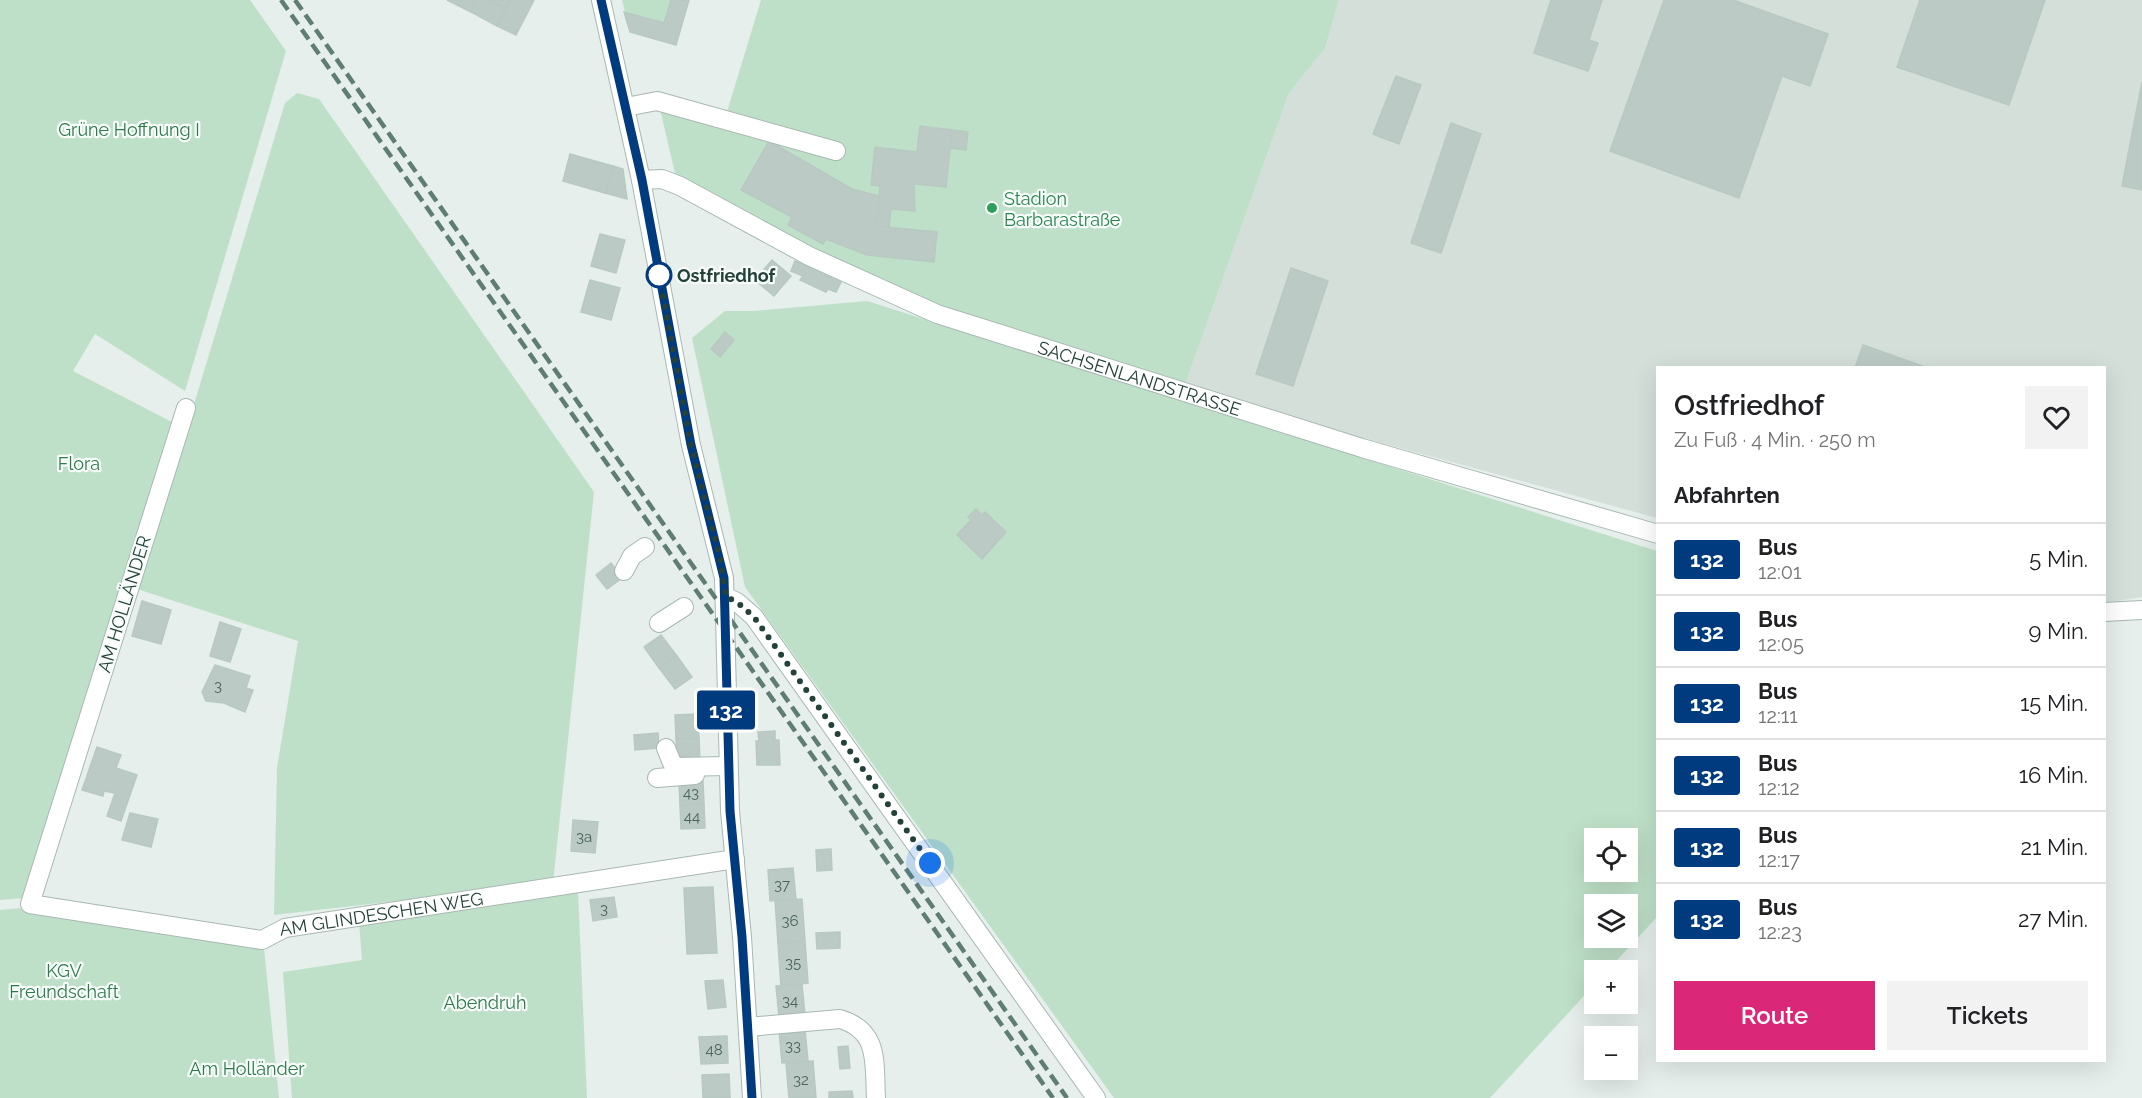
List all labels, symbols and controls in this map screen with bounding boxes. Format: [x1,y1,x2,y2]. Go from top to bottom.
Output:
park label: Grüne Hoffnung I [58,119,200,140]
place label: Stadion Barbarastraße [1004,188,1121,230]
marker: Stadion Barbarastraße [985,201,999,215]
marker: Ostfriedhof [646,262,672,288]
place label: Ostfriedhof [677,265,777,286]
street label: SACHSENLANDSTRASSE [1035,336,1244,420]
button: heart [2025,386,2088,449]
text: Ostfriedhof [1674,389,1824,422]
text: Zu Fuß · 4 Min. · 250 m [1674,428,1876,452]
park label: Flora [58,453,100,474]
text: Abfahrten [1674,482,1780,508]
street label: AM HOLLÄNDER [93,533,155,675]
text: Bus [1758,534,1797,560]
text: 5 Min. [2029,546,2088,572]
text: 132 [1690,547,1724,572]
text: 12:01 [1758,560,1802,584]
text: Bus [1758,606,1797,632]
text: 9 Min. [2028,618,2088,644]
text: 132 [1690,619,1724,644]
text: 12:05 [1758,632,1804,656]
house number: 3 [214,677,222,695]
text: Bus [1758,678,1797,704]
line badge: 132 [692,690,760,730]
text: 15 Min. [2020,690,2088,716]
text: 132 [1690,691,1724,716]
text: 132 [709,698,743,723]
text: 12:11 [1758,704,1798,728]
text: Bus [1758,750,1797,776]
text: 16 Min. [2019,762,2088,788]
text: 132 [1690,763,1724,788]
text: 12:12 [1758,776,1800,800]
house number: 43 [683,784,699,802]
house number: 44 [684,808,700,826]
text: Bus [1758,822,1797,848]
house number: 3a [576,828,592,846]
map controls [1584,828,1638,1080]
button: locate [1584,828,1638,882]
text: 21 Min. [2020,834,2088,860]
text: 132 [1690,835,1724,860]
your location [915,848,945,878]
text: 12:17 [1758,848,1800,872]
house number: 37 [774,876,790,894]
street label: AM GLINDESCHEN WEG [278,887,485,939]
button: layers [1584,894,1638,948]
text: Bus [1758,894,1797,920]
house number: 3 [600,900,608,918]
text: 27 Min. [2018,906,2088,932]
text: 132 [1690,907,1724,932]
house number: 36 [781,912,799,930]
text: 12:23 [1758,920,1802,944]
house number: 35 [785,954,801,972]
park label: KGV Freundschaft [9,960,119,1002]
button: + [1584,960,1638,1014]
button: Route [1674,981,1875,1050]
button: Tickets [1887,981,2088,1050]
park label: Abendruh [443,992,527,1013]
house number: 34 [782,992,798,1010]
button: − [1584,1026,1638,1080]
house number: 33 [785,1037,801,1055]
house number: 48 [705,1041,723,1059]
park label: Am Holländer [189,1058,305,1079]
house number: 32 [793,1071,809,1089]

